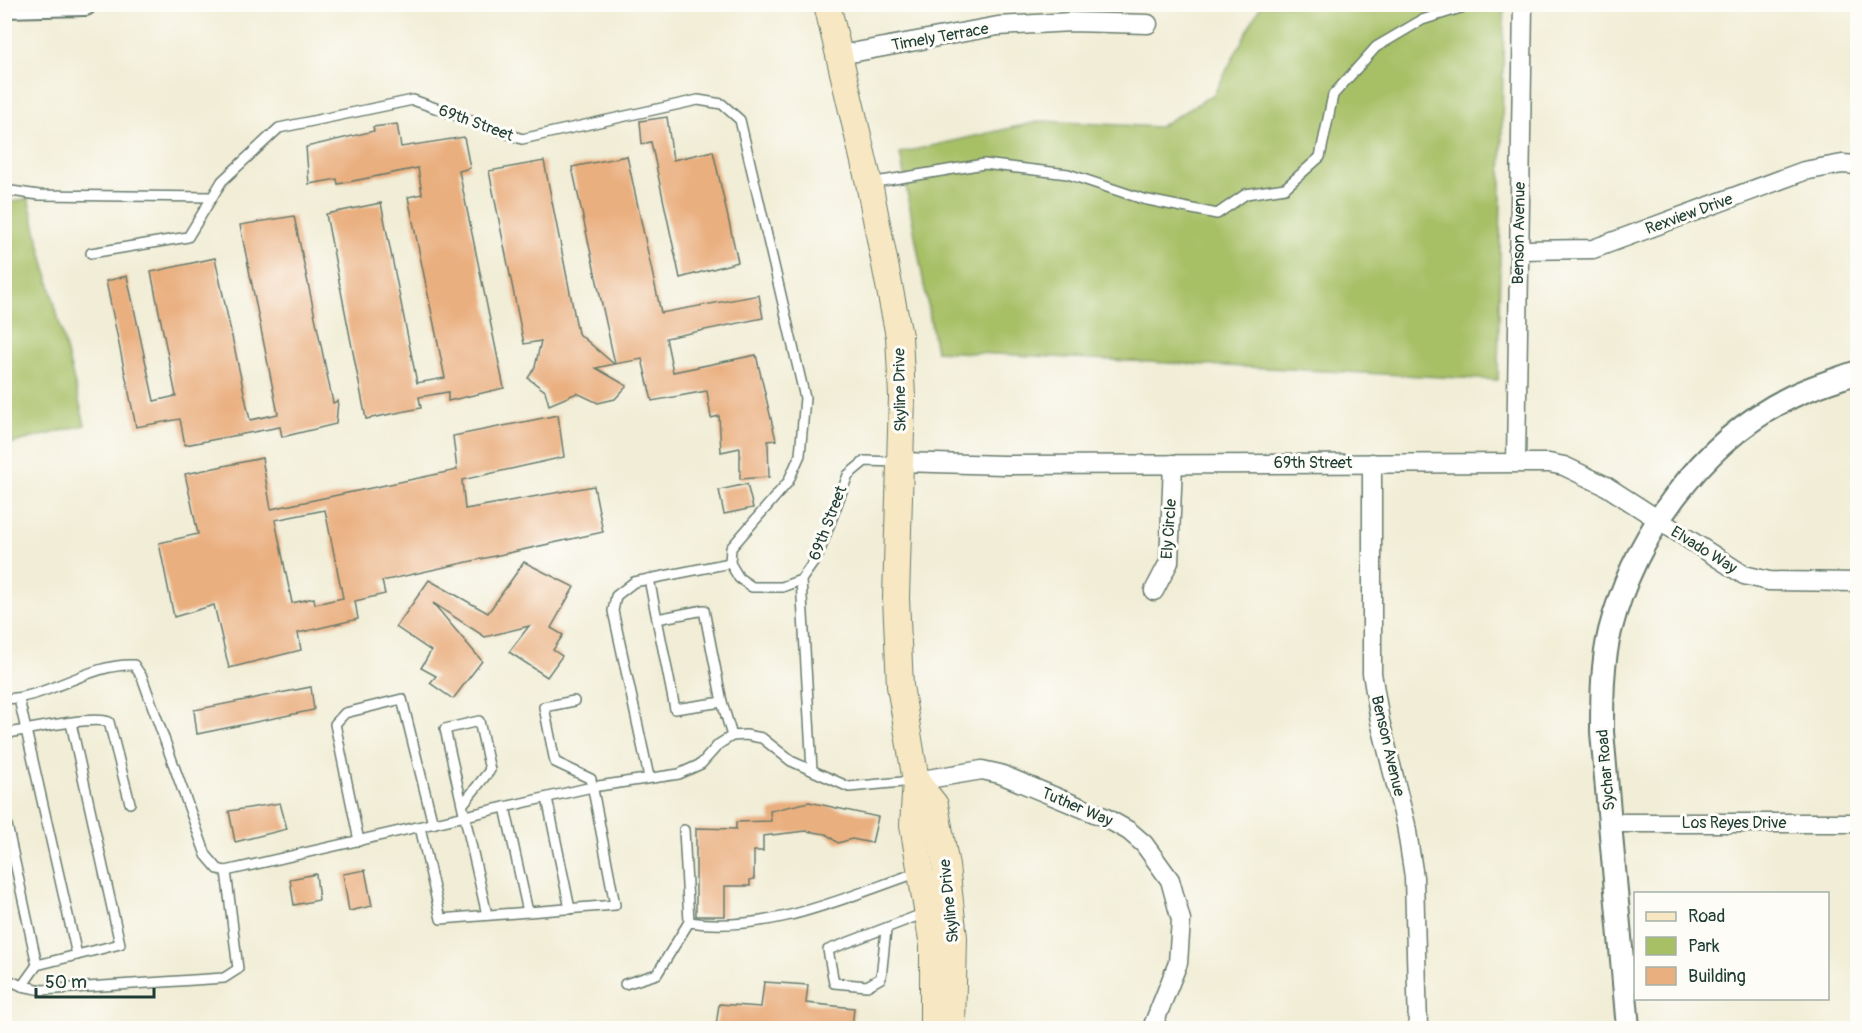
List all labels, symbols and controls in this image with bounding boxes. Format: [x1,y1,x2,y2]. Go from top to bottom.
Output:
street label: Timely Terrace [890,19,990,55]
street label: 69th Street [436,100,517,146]
street label: Benson Avenue [1508,181,1530,284]
street label: Rexview Drive [1643,189,1736,239]
street label: Skyline Drive [889,348,911,432]
street label: 69th Street [1274,453,1353,473]
street label: 69th Street [805,482,852,563]
street label: Ely Circle [1157,498,1181,560]
street label: Elvado Way [1667,522,1741,578]
street label: Benson Avenue [1367,694,1409,798]
street label: Sychar Road [1592,729,1620,811]
street label: Tuther Way [1038,783,1116,831]
street label: Los Reyes Drive [1682,813,1786,833]
street label: Skyline Drive [935,858,963,944]
legend [1634,892,1829,1000]
text: Road [1688,905,1725,928]
text: Park [1688,935,1720,958]
scale bar [36,961,154,999]
text: Building [1688,965,1746,988]
text: 50 m [45,971,87,994]

